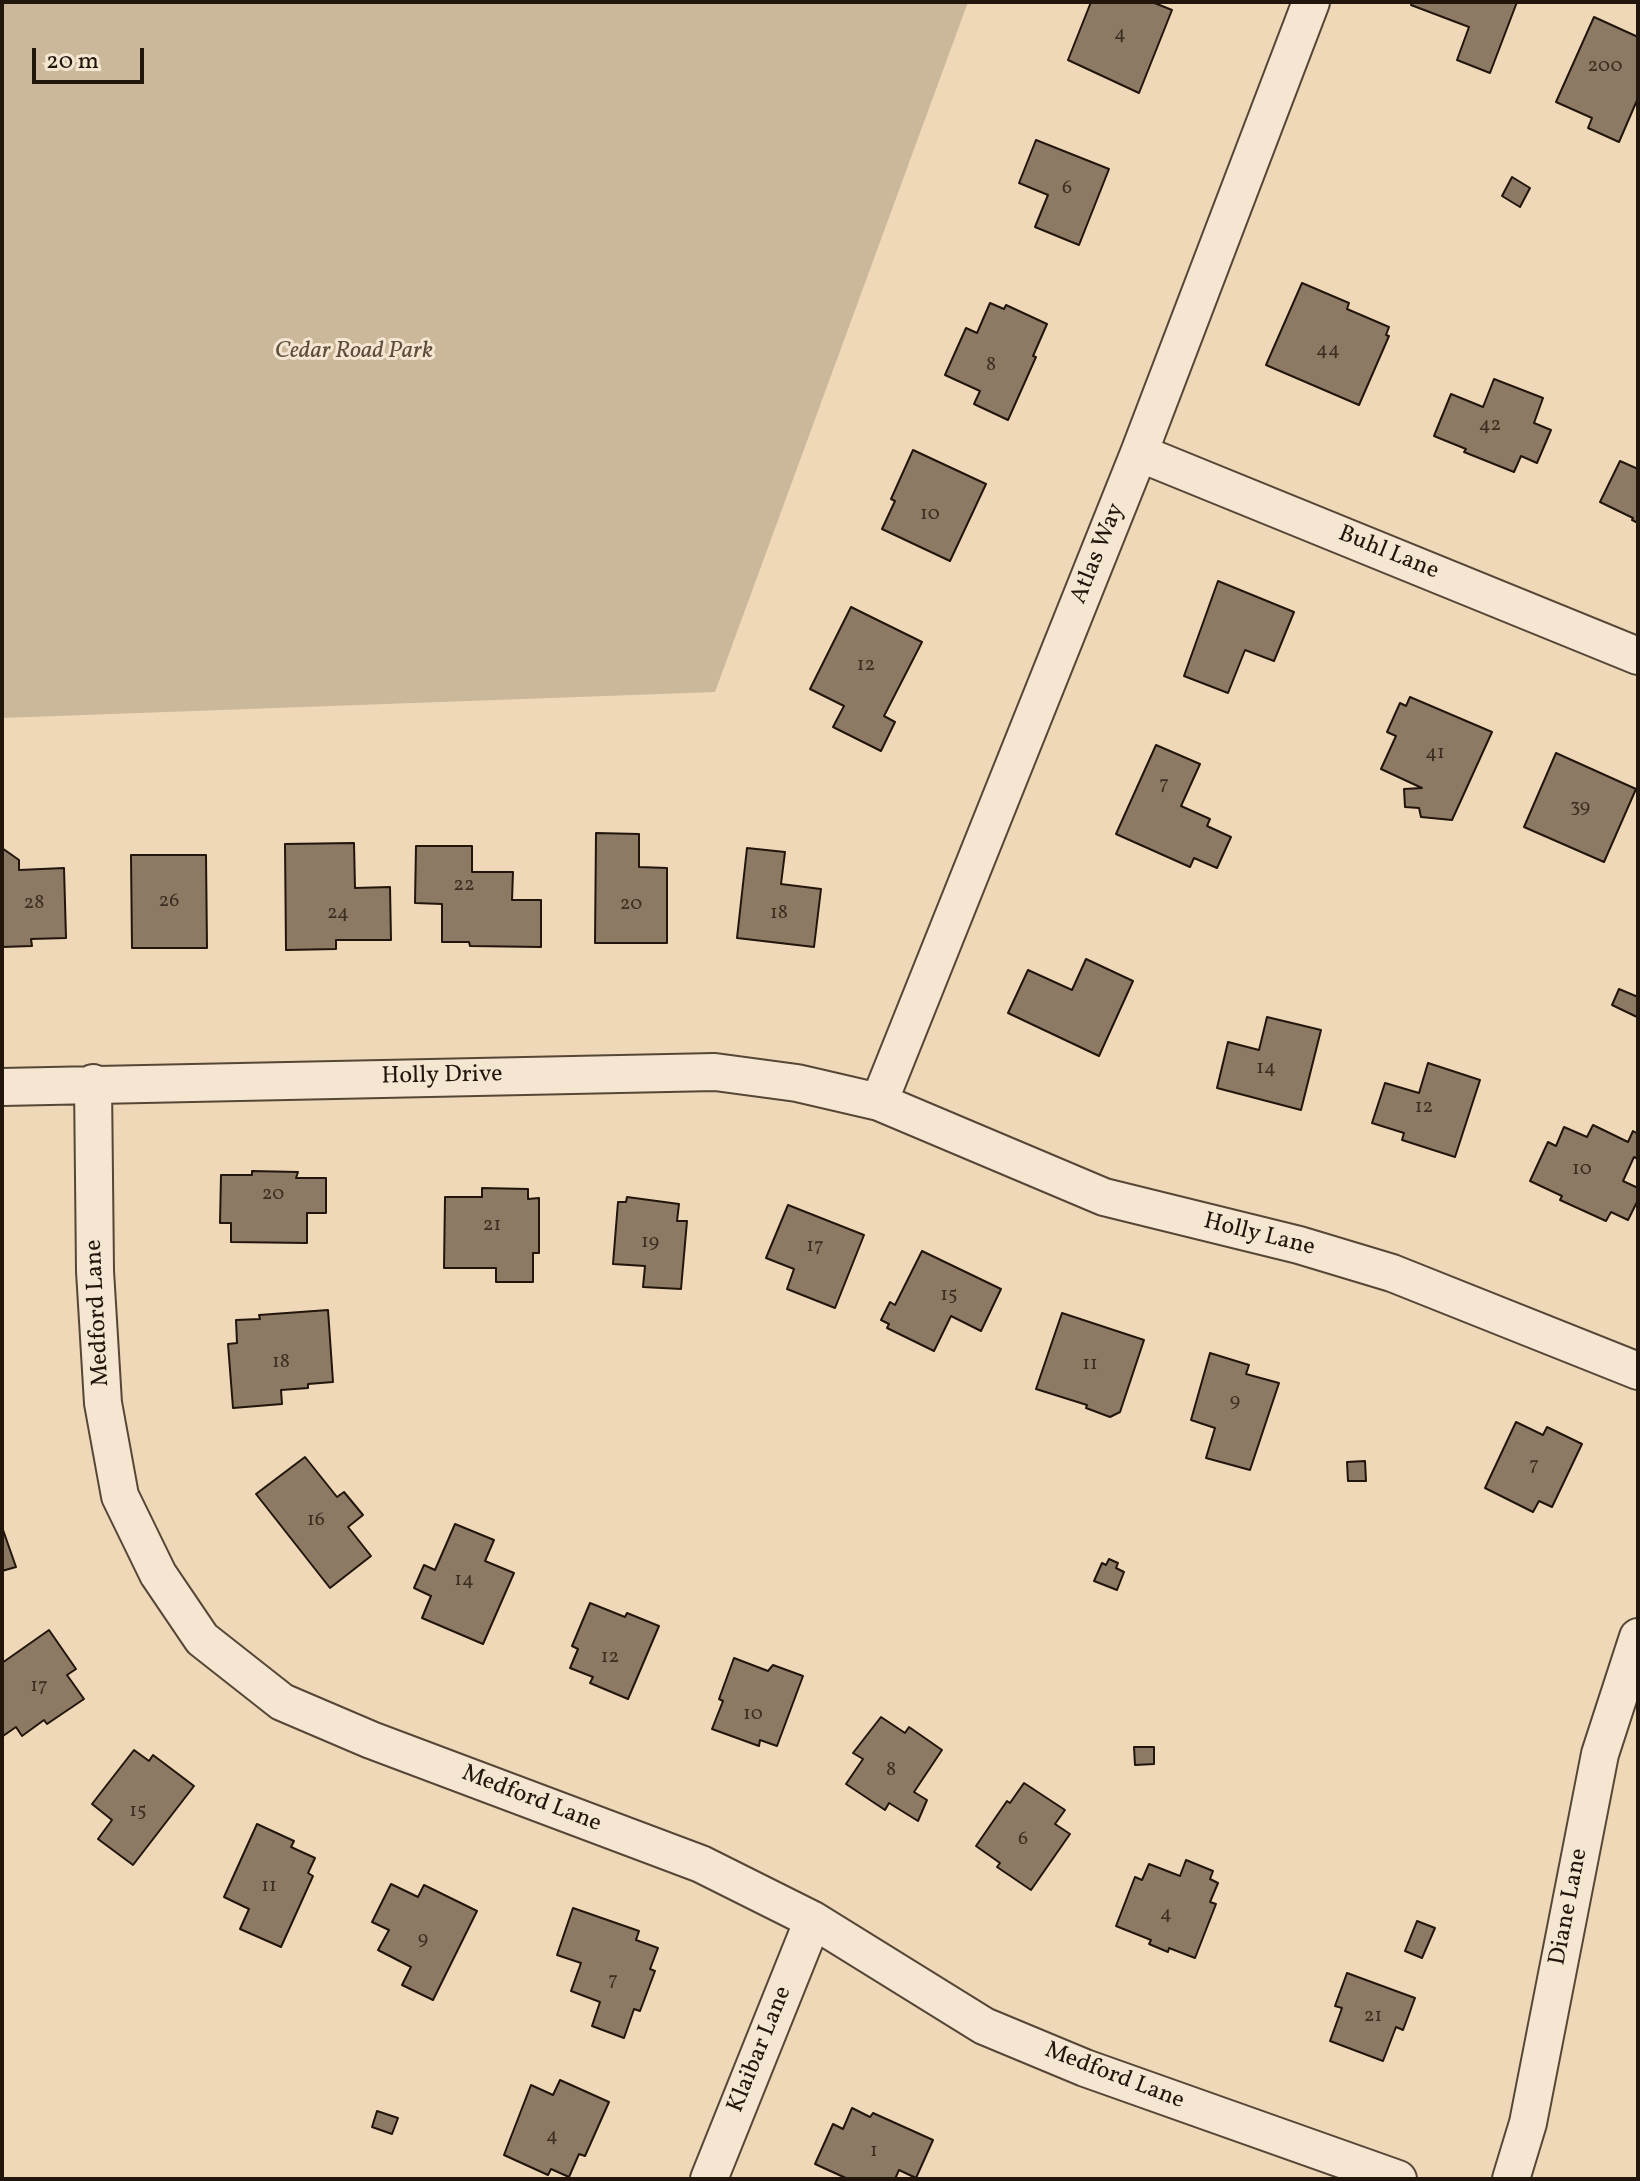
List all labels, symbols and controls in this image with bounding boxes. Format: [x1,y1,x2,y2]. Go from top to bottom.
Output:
house number: 4 [1114,23,1126,47]
scale bar [36,32,148,82]
text: 20 m [46,45,99,79]
house number: 200 [1588,55,1622,79]
house number: 6 [1062,177,1072,201]
park label: Cedar Road Park [275,339,433,367]
house number: 44 [1316,339,1340,363]
house number: 8 [986,354,996,378]
house number: 42 [1479,414,1501,438]
street label: Atlas Way [1066,500,1132,608]
house number: 10 [920,503,940,527]
street label: Buhl Lane [1334,521,1442,587]
house number: 12 [857,654,875,678]
house number: 41 [1425,742,1445,766]
house number: 7 [1159,773,1169,797]
house number: 39 [1570,796,1590,820]
house number: 22 [453,874,475,898]
house number: 26 [159,890,179,914]
house number: 28 [24,892,44,916]
house number: 20 [620,893,642,917]
house number: 24 [327,902,349,926]
house number: 18 [770,902,788,926]
house number: 14 [1256,1057,1276,1081]
street label: Holly Drive [381,1062,503,1092]
house number: 12 [1415,1096,1433,1120]
house number: 10 [1572,1158,1592,1182]
house number: 20 [262,1183,284,1207]
street label: Holly Lane [1200,1208,1318,1264]
house number: 21 [483,1214,501,1238]
house number: 19 [641,1231,659,1255]
house number: 17 [806,1235,824,1259]
street label: Medford Lane [81,1239,117,1387]
house number: 15 [940,1284,958,1308]
house number: 18 [272,1351,290,1375]
house number: 11 [1082,1353,1098,1377]
house number: 9 [1230,1390,1240,1414]
house number: 7 [1529,1454,1539,1478]
house number: 16 [307,1509,325,1533]
house number: 14 [454,1569,474,1593]
house number: 12 [601,1646,619,1670]
house number: 17 [30,1675,48,1699]
house number: 10 [743,1703,763,1727]
house number: 8 [886,1759,896,1783]
street label: Medford Lane [457,1760,605,1840]
house number: 15 [129,1800,147,1824]
house number: 6 [1018,1828,1028,1852]
street label: Diane Lane [1545,1846,1595,1968]
house number: 11 [261,1875,277,1899]
house number: 4 [1160,1903,1172,1927]
house number: 9 [418,1928,428,1952]
house number: 7 [608,1969,618,1993]
street label: Klaibar Lane [723,1983,799,2117]
house number: 21 [1364,2005,1382,2029]
street label: Medford Lane [1040,2037,1188,2117]
house number: 4 [546,2125,558,2149]
house number: 1 [870,2140,878,2164]

